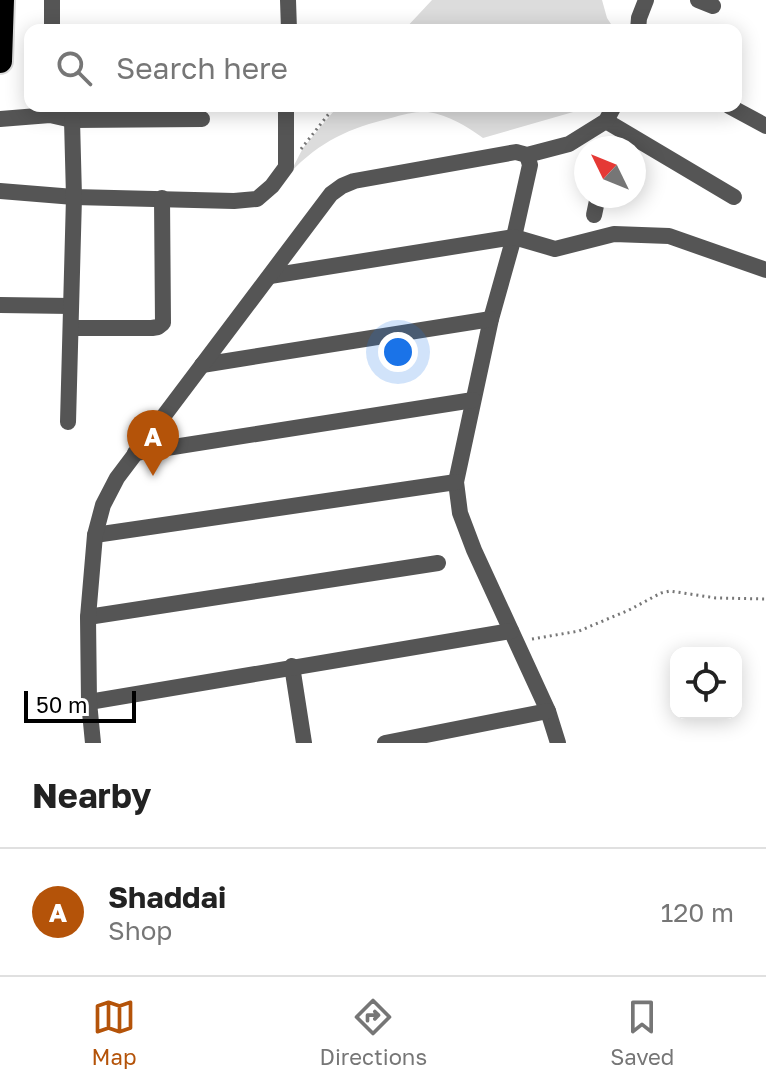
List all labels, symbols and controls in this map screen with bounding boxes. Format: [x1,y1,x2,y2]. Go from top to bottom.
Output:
search box [24,24,742,112]
icon: search [52,46,96,90]
text: Search here [116,50,288,86]
north arrow [574,136,646,208]
your location [378,332,418,372]
pin: A [127,410,179,476]
map controls [670,647,742,719]
button: locate [670,647,742,719]
scale bar [24,687,136,723]
text: 50 m [36,691,87,718]
text: Nearby [32,775,152,815]
text: Shaddai [108,879,226,915]
text: A [49,897,67,928]
text: 120 m [661,897,734,928]
text: Shop [108,915,172,946]
tab: Map [92,995,136,1070]
tab: Directions [320,995,427,1070]
tab: Saved [610,995,674,1070]

